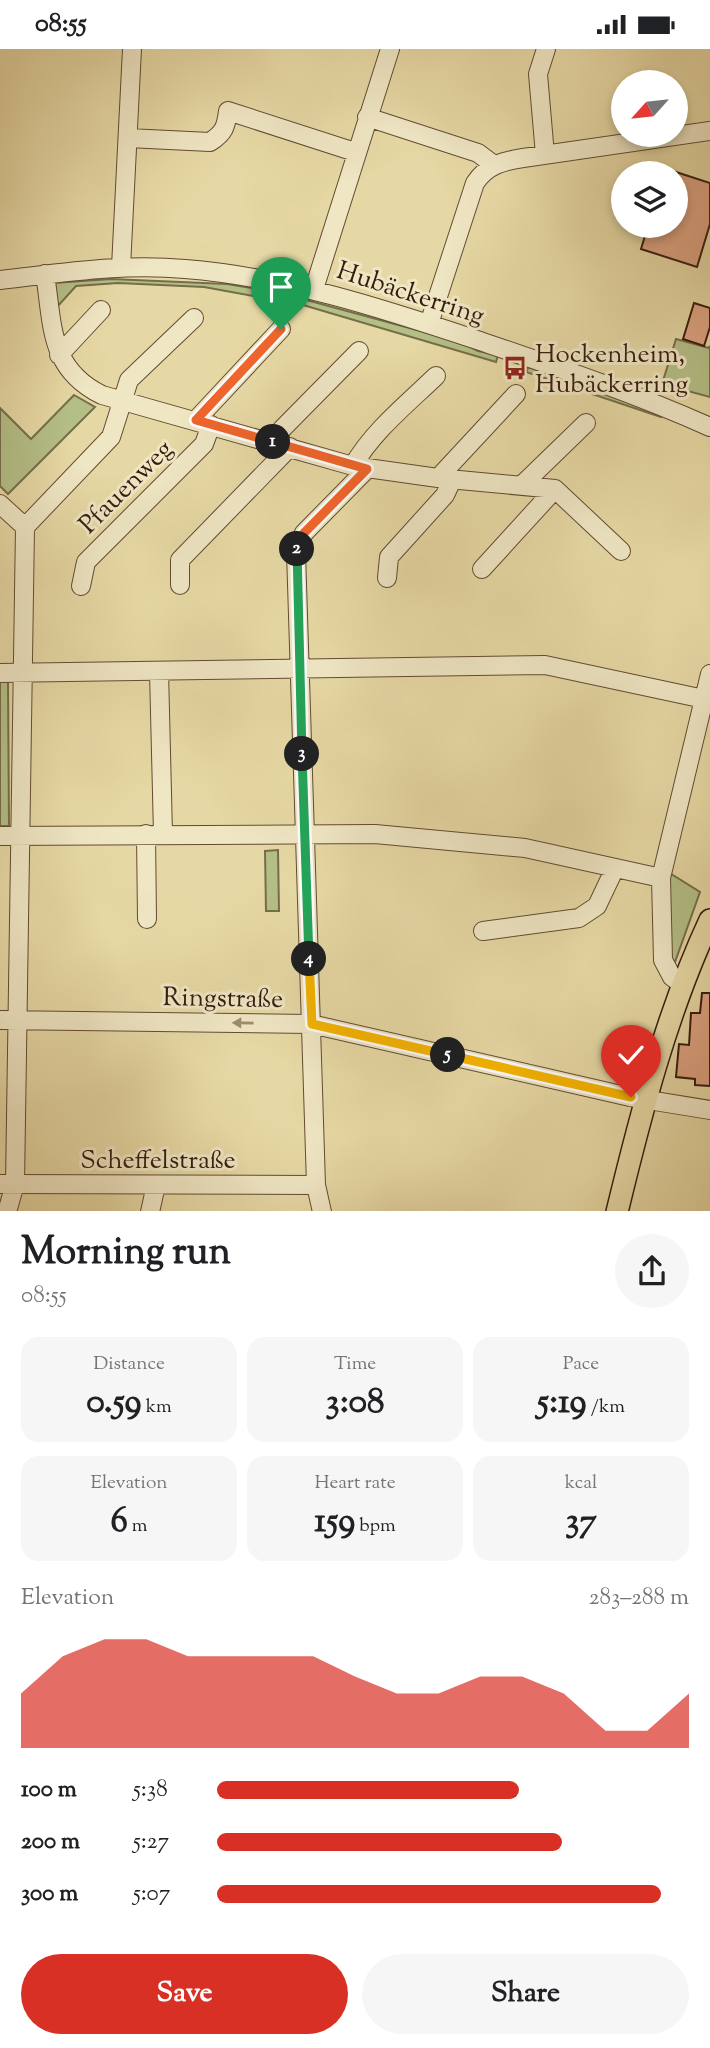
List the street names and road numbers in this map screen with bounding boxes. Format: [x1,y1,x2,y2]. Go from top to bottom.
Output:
street label: Hubäckerring [332,253,489,336]
street label: Pfauenweg [71,432,182,543]
street label: Ringstraße [162,980,284,1019]
street label: Scheffelstraße [80,1143,236,1180]

